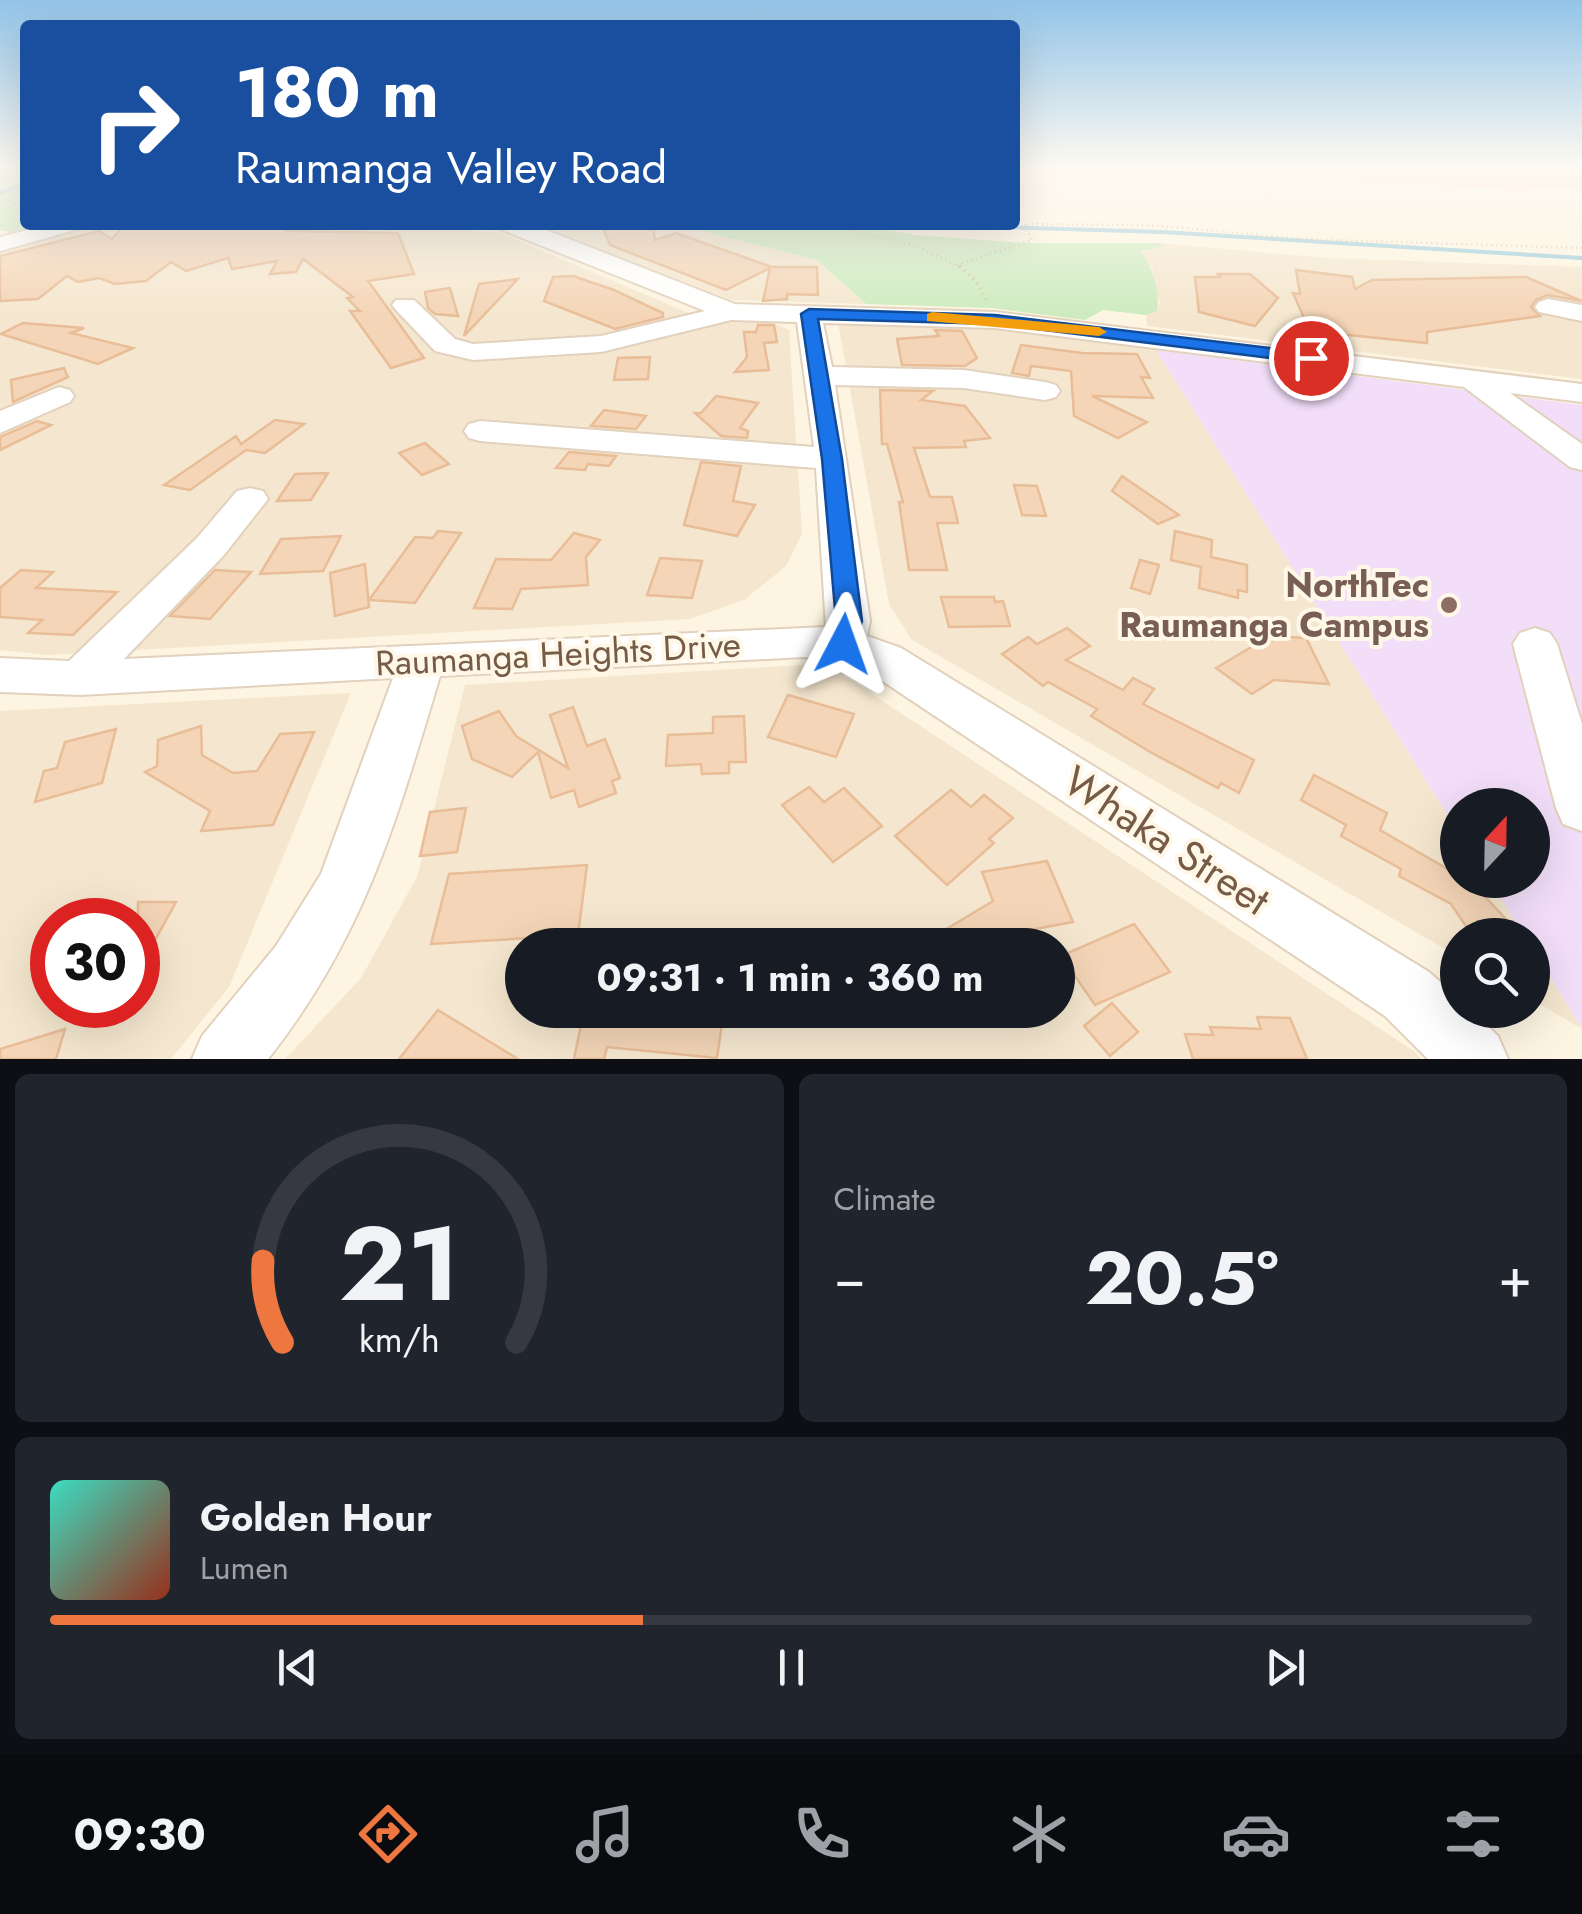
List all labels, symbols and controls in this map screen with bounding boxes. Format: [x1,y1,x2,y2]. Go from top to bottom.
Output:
text: 180 m [235,42,439,143]
icon: right [70,60,200,190]
text: Raumanga Valley Road [235,135,667,200]
pin [1269,316,1354,401]
icon: arrive [1284,331,1339,386]
place label: NorthTec Raumanga Campus [1119,560,1429,650]
position arrow [791,592,895,696]
marker: NorthTec Raumanga Campus [1438,594,1460,616]
street label: Raumanga Heights Drive [374,619,742,689]
street label: Whaka Street [1051,751,1282,930]
north arrow [1440,788,1550,898]
map controls [1440,788,1550,1028]
speed limit sign: 30 [30,898,160,1028]
button: search [1440,918,1550,1028]
text: 09:31 · 1 min · 360 m [597,950,983,1005]
text: Climate [834,1176,936,1222]
text: 21 [339,1189,460,1339]
text: 20.5° [1085,1224,1279,1332]
text: − [834,1238,866,1318]
text: + [1498,1238,1532,1318]
text: km/h [359,1314,440,1365]
text: Golden Hour [200,1490,432,1545]
text: Lumen [200,1545,289,1591]
icon: previous [270,1640,325,1695]
icon: pause [764,1640,819,1695]
icon: next [1258,1640,1313,1695]
icon: directions [353,1799,423,1869]
icon: music [570,1799,640,1869]
icon: phone [787,1799,857,1869]
icon: climate [1004,1799,1074,1869]
icon: car [1221,1799,1291,1869]
icon: filters [1438,1799,1508,1869]
text: 09:30 [74,1802,206,1867]

